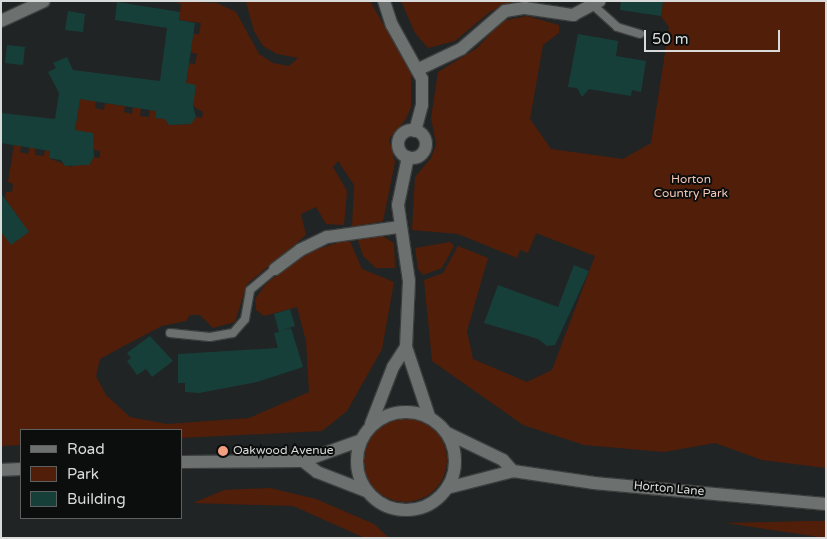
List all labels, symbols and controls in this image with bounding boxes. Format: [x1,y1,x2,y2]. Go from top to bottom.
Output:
scale bar [647,20,783,52]
text: 50 m [652,30,689,48]
park label: Horton Country Park [654,173,728,201]
legend [20,429,182,519]
text: Road [67,440,105,458]
place label: Oakwood Avenue [233,444,334,458]
marker: Oakwood Avenue [217,445,229,457]
text: Park [67,465,99,483]
street label: Horton Lane [633,479,705,499]
text: Building [67,490,126,508]

